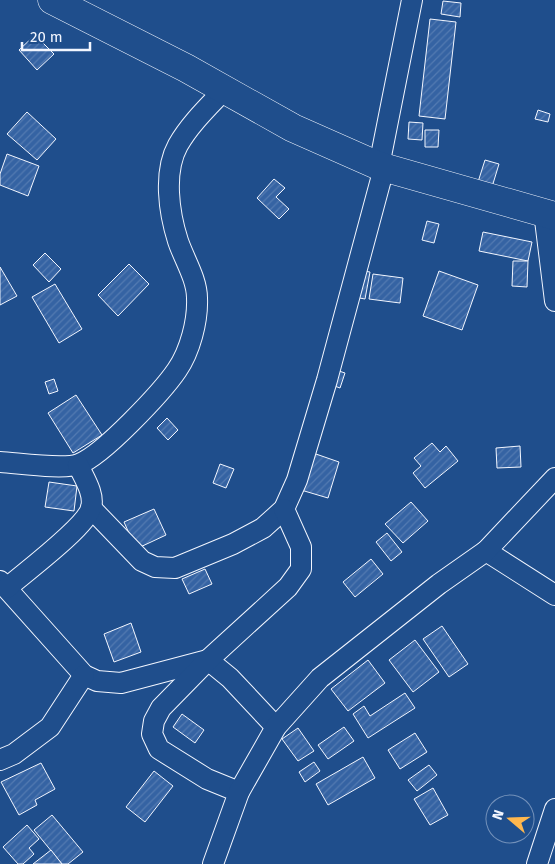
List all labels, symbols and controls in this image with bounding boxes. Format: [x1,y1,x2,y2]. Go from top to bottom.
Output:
scale bar [22,20,90,52]
text: 20 m [30,28,63,46]
north arrow [485,794,535,844]
text: N [489,808,508,822]

